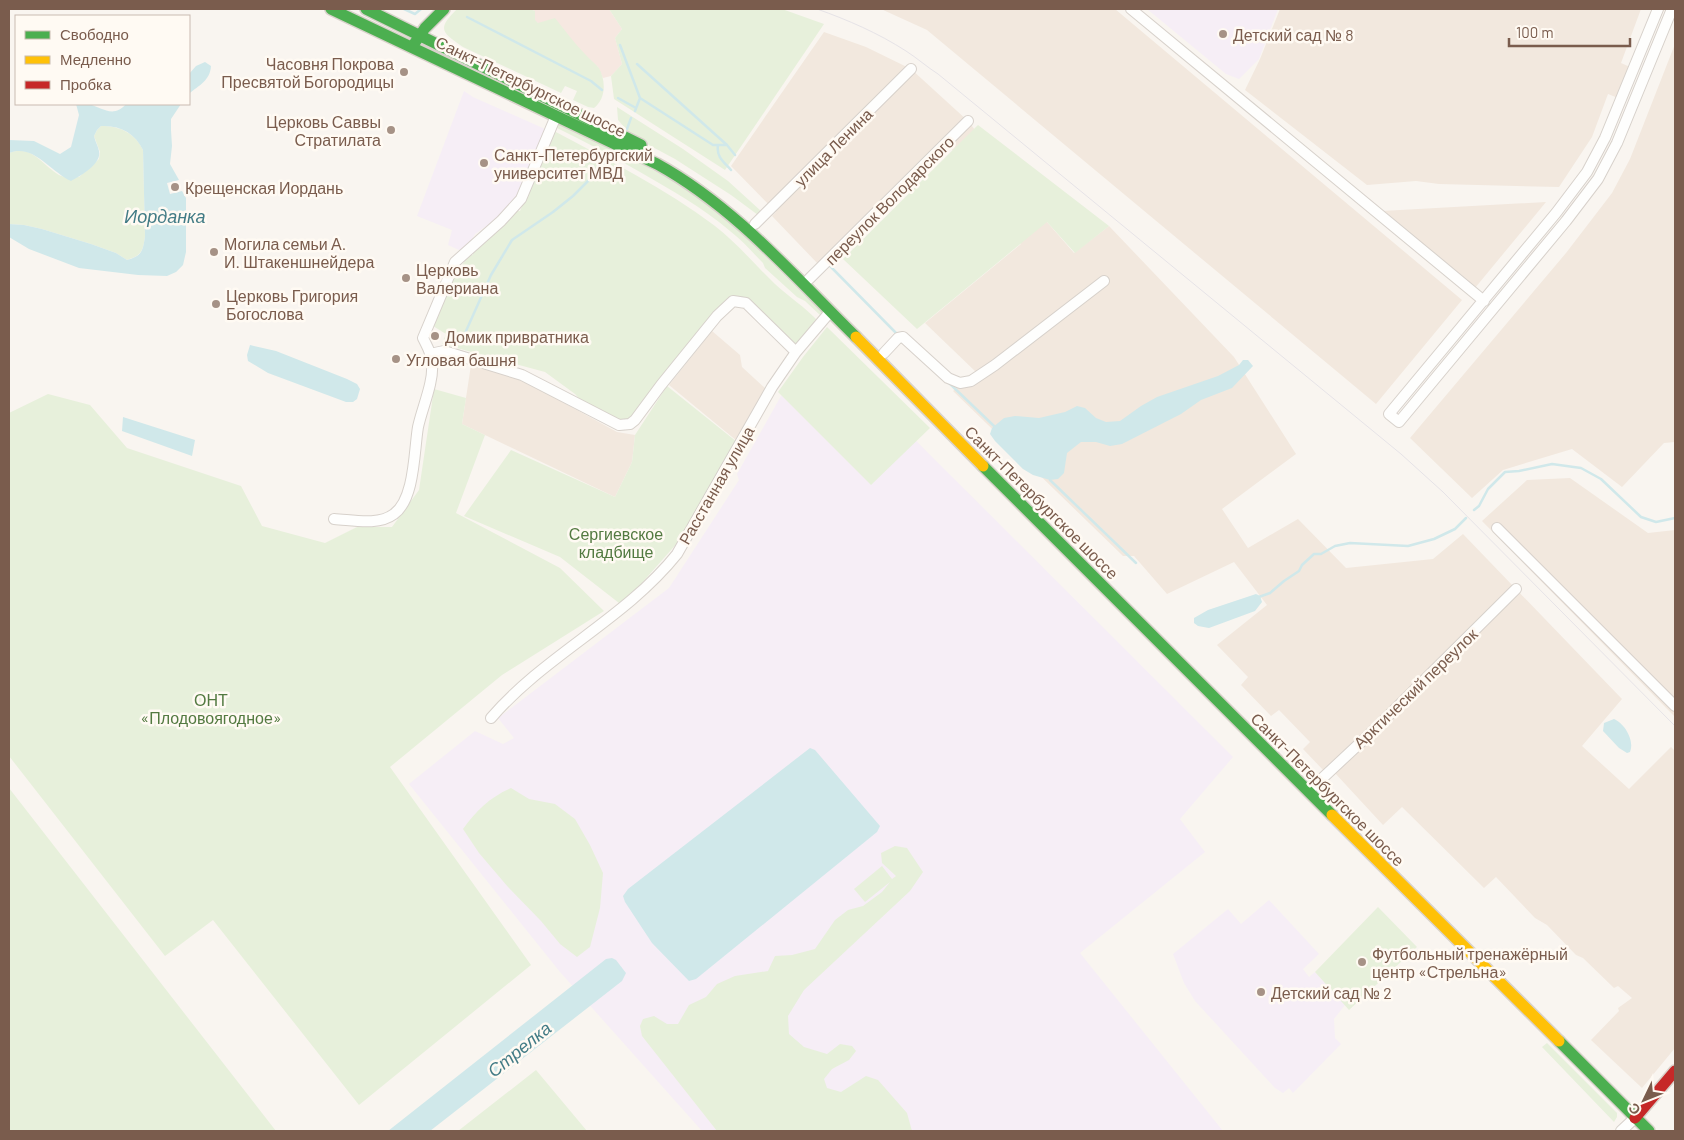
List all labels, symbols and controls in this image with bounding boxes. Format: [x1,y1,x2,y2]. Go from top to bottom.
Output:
legend [15,15,190,105]
scale bar [1509,15,1630,47]
text: 100 m [1516,23,1554,41]
text: Свободно [60,25,129,43]
place label: Детский сад № 8 [1233,25,1354,44]
marker: Детский сад № 8 [1217,28,1229,40]
street label: Санкт-Петербургское шоссе [433,32,629,140]
text: Медленно [60,50,131,68]
place label: Часовня Покрова Пресвятой Богородицы [221,54,394,91]
marker: Часовня Покрова Пресвятой Богородицы [398,66,410,78]
text: Пробка [60,75,112,93]
street label: улица Ленина [790,104,876,190]
place label: Церковь Саввы Стратилата [266,112,381,149]
marker: Церковь Саввы Стратилата [385,124,397,136]
street label: переулок Володарского [821,132,957,268]
place label: Санкт-Петербургский университет МВД [494,145,653,182]
marker: Санкт-Петербургский университет МВД [478,157,490,169]
place label: Крещенская Иордань [185,178,343,197]
marker: Крещенская Иордань [169,181,181,193]
water label: Иорданка [124,205,206,227]
place label: Могила семьи А. И. Штакеншнейдера [224,234,374,271]
marker: Могила семьи А. И. Штакеншнейдера [208,246,220,258]
place label: Церковь Валериана [416,260,498,297]
marker: Церковь Валериана [400,272,412,284]
place label: Церковь Григория Богослова [226,286,358,323]
marker: Церковь Григория Богослова [210,298,222,310]
place label: Домик привратника [445,327,589,346]
marker: Домик привратника [429,330,441,342]
place label: Угловая башня [406,350,516,369]
marker: Угловая башня [390,353,402,365]
street label: Санкт-Петербургское шоссе [961,421,1123,583]
street label: Расстанная улица [674,422,758,548]
park label: Сергиевское кладбище [569,524,663,561]
street label: Арктический переулок [1349,623,1482,752]
park label: ОНТ «Плодовоягодное» [141,690,281,727]
street label: Санкт-Петербургское шоссе [1247,708,1409,870]
place label: Футбольный тренажёрный центр «Стрельна» [1372,944,1568,981]
marker: Футбольный тренажёрный центр «Стрельна» [1356,956,1368,968]
place label: Детский сад № 2 [1271,983,1392,1002]
marker: Детский сад № 2 [1255,986,1267,998]
water label: Стрелка [483,1017,555,1081]
north arrow [1619,1075,1669,1125]
text: С [1624,1100,1644,1119]

